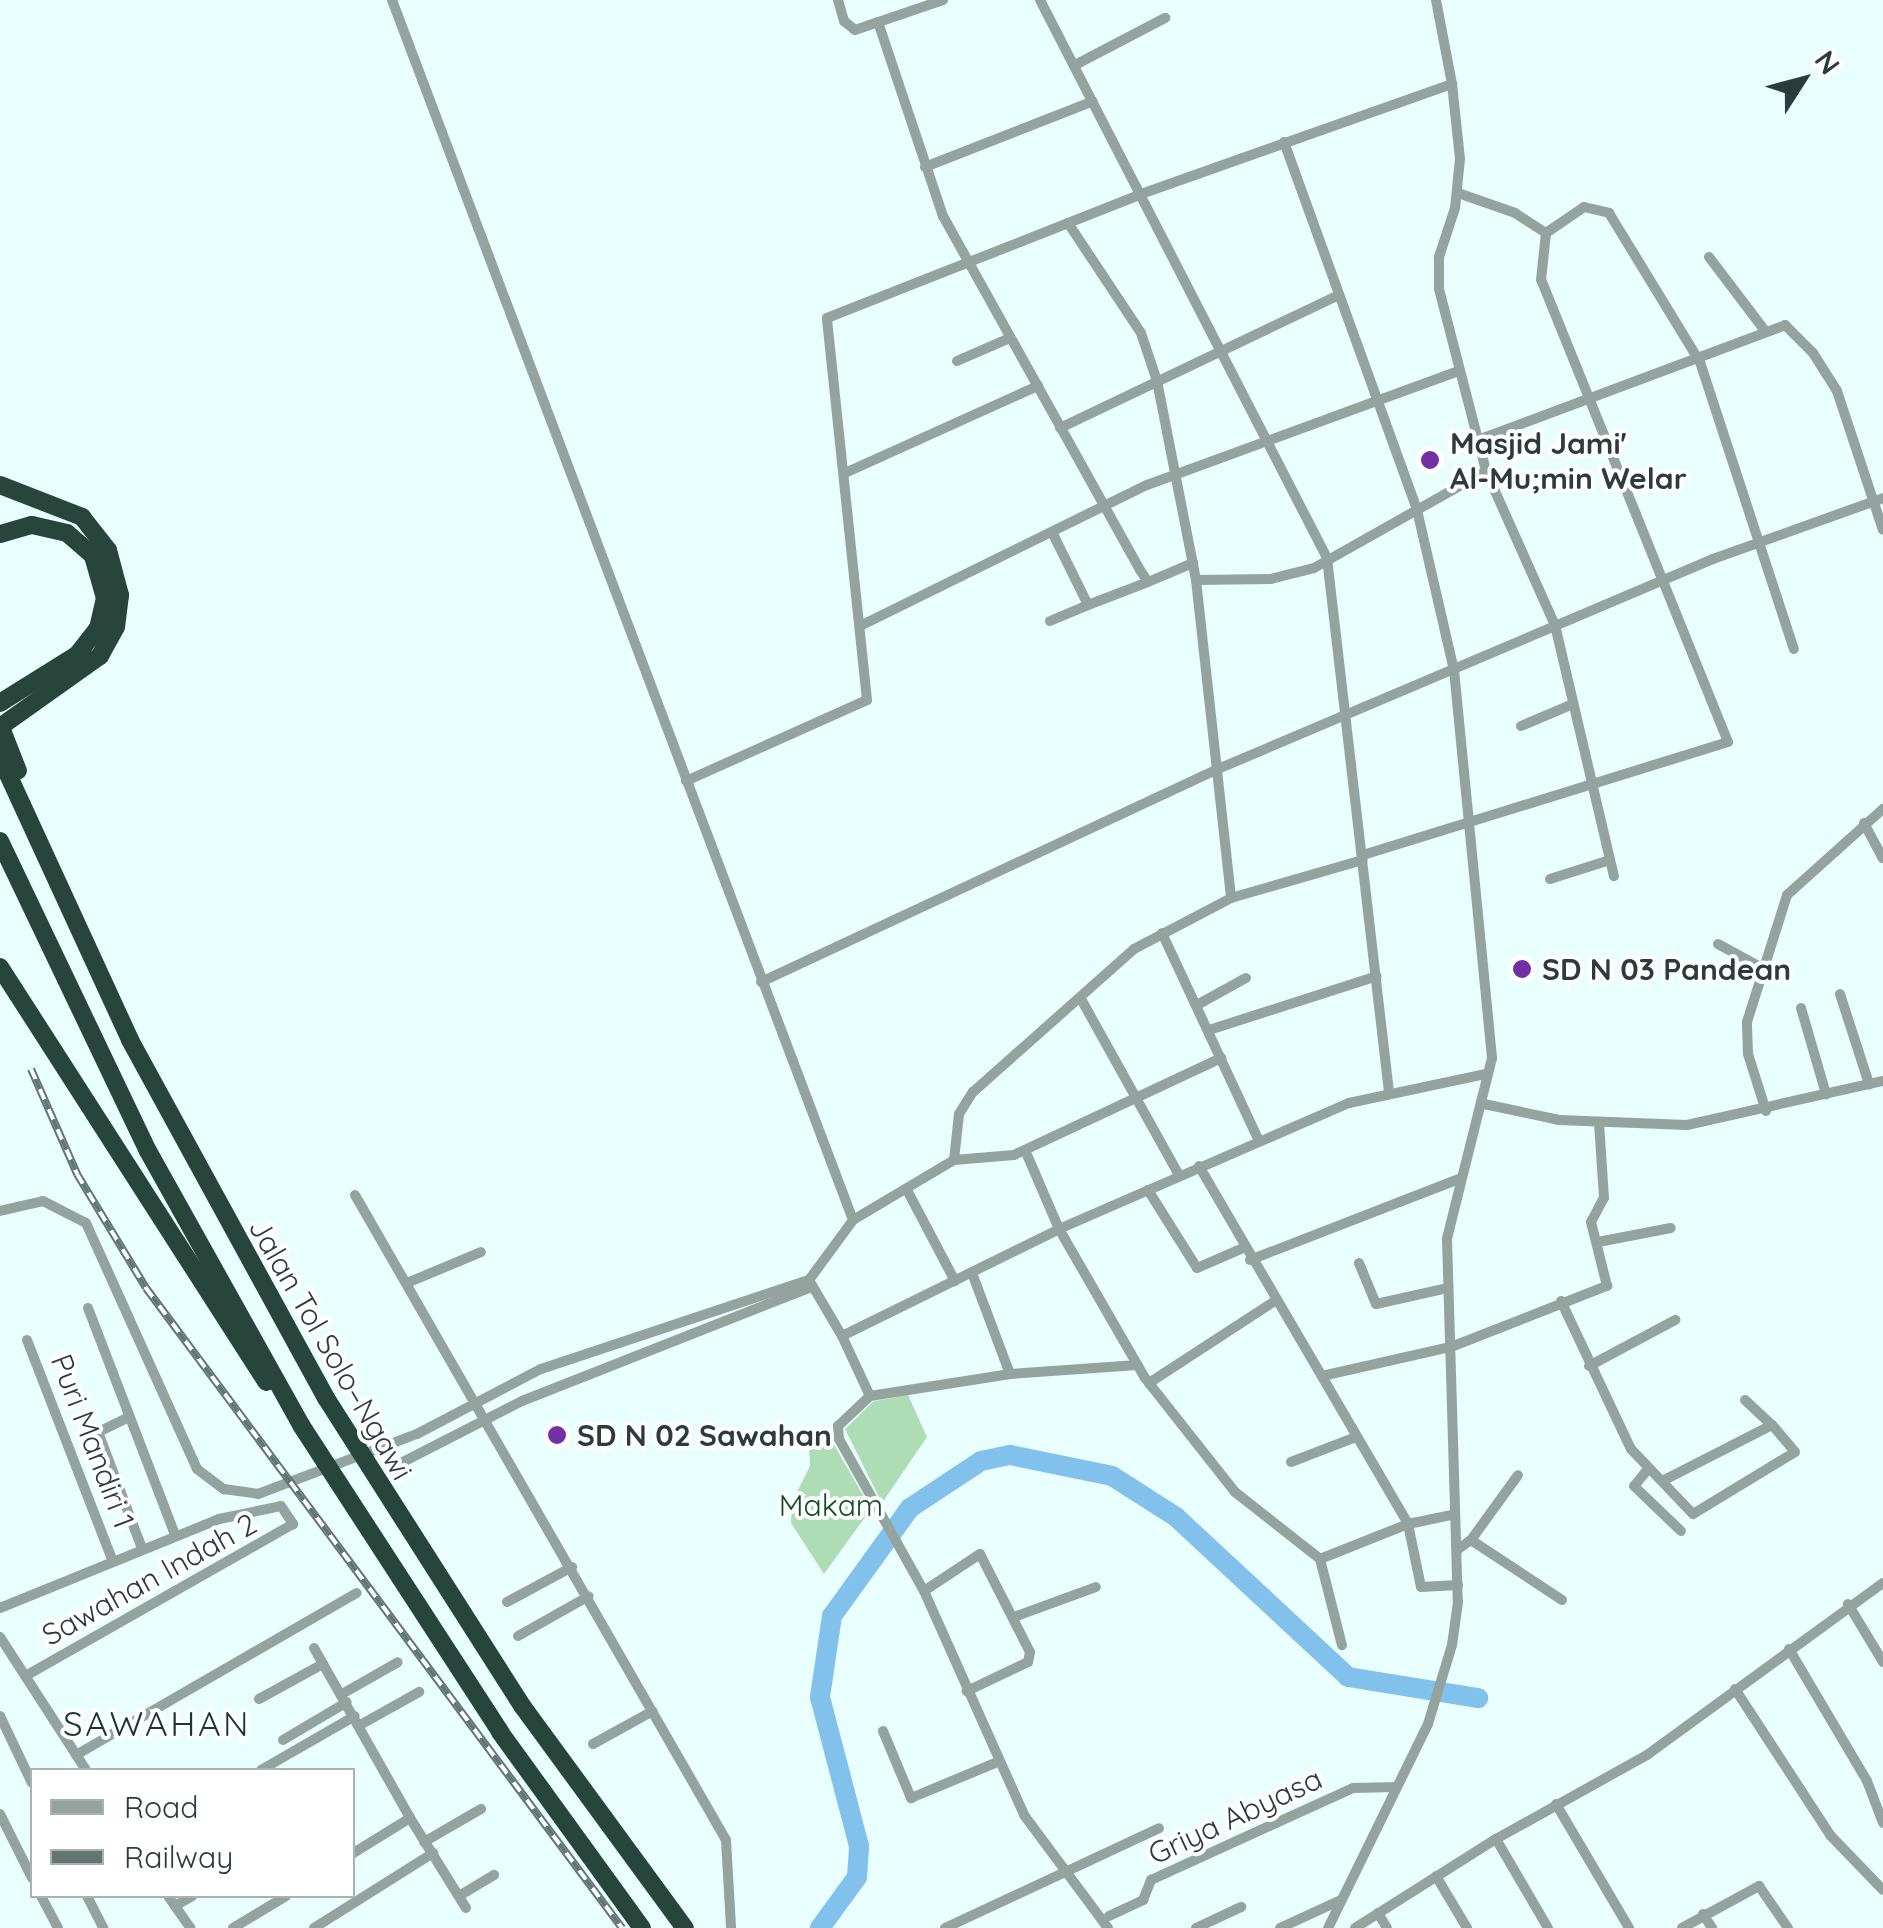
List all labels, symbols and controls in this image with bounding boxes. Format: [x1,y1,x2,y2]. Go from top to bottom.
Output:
north arrow [1753,30,1853,130]
text: N [1807,43,1848,81]
place label: Masjid Jami' Al-Mu;min Welar [1450,425,1687,496]
marker: Masjid Jami' Al-Mu;min Welar [1419,449,1441,471]
place label: SD N 03 Pandean [1542,951,1791,987]
marker: SD N 03 Pandean [1511,958,1533,980]
street label: Jalan Tol Solo–Ngawi [241,1212,421,1486]
street label: Puri Mandiri 1 [43,1349,143,1533]
place label: SD N 02 Sawahan [577,1417,832,1453]
marker: SD N 02 Sawahan [546,1424,568,1446]
park label: Makam [779,1487,883,1523]
street label: Sawahan Indah 2 [36,1505,262,1653]
district label: SAWAHAN [63,1702,251,1744]
street label: Griya Abyasa [1142,1760,1328,1872]
legend [30,1768,355,1898]
text: Road [124,1788,198,1826]
text: Railway [124,1838,233,1876]

